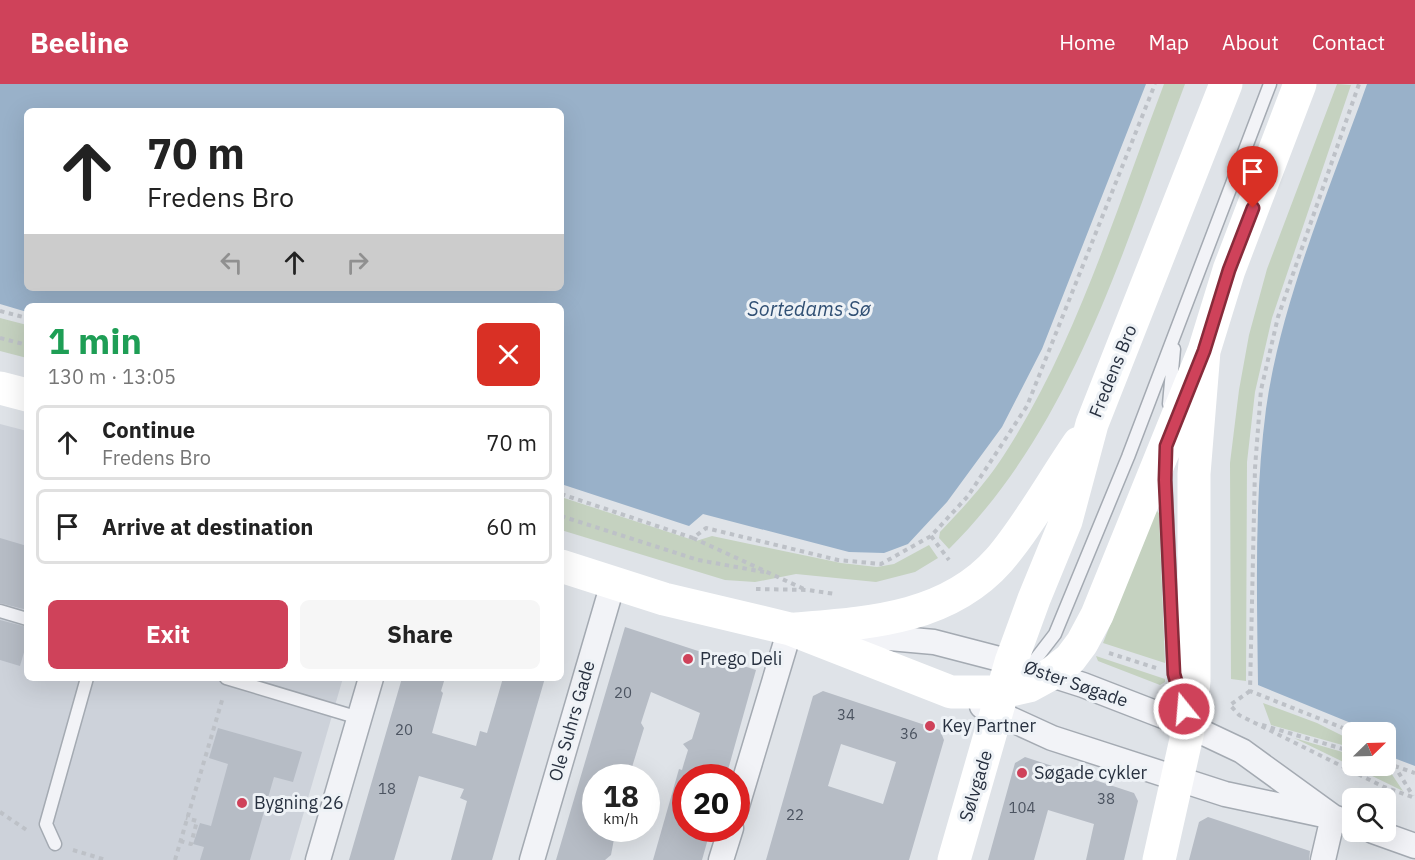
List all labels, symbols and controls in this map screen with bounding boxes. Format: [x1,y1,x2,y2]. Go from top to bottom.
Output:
text: Beeline [30,24,129,61]
text: Home [1059,28,1116,56]
text: Map [1149,28,1189,56]
text: About [1222,28,1279,56]
text: Contact [1312,28,1385,56]
text: 70 m [147,126,245,181]
icon: ahead [48,132,126,210]
pin [1227,146,1278,208]
icon: arrive [1236,155,1269,188]
text: Fredens Bro [147,179,294,214]
icon: left [215,246,248,279]
icon: ahead [278,246,311,279]
icon: right [341,246,374,279]
water label: Sortedams Sø [747,295,872,322]
text: 1 min [48,317,142,364]
street label: Fredens Bro [1084,321,1142,421]
button: close [477,323,540,386]
text: 130 m · 13:05 [48,363,176,390]
text: Continue [102,415,195,444]
icon: ahead [51,426,84,459]
text: 70 m [486,428,537,457]
text: Fredens Bro [102,444,211,471]
icon: arrive [51,510,84,543]
text: Arrive at destination [102,512,313,541]
text: 60 m [486,512,537,541]
button: Exit [48,600,288,669]
button: Share [300,600,540,669]
place label: Prego Deli [700,647,782,670]
marker: Prego Deli [681,652,695,666]
street label: Øster Søgade [1021,655,1131,712]
street label: Ole Suhrs Gade [543,658,600,784]
position arrow [1152,677,1216,741]
house number: 20 [614,683,632,702]
house number: 34 [837,705,855,724]
place label: Key Partner [942,714,1036,737]
marker: Key Partner [923,719,937,733]
house number: 20 [395,720,413,739]
north arrow [1342,722,1396,776]
map controls [1342,722,1396,842]
house number: 36 [900,724,918,743]
street label: Sølvgade [954,747,997,824]
place label: Søgade cykler [1034,761,1148,784]
speed limit sign: 20 [672,764,750,842]
marker: Søgade cykler [1015,766,1029,780]
text: 18 [603,776,639,815]
house number: 18 [378,779,396,798]
button: search [1342,788,1396,842]
house number: 38 [1097,789,1115,808]
place label: Bygning 26 [254,791,344,814]
marker: Bygning 26 [235,796,249,810]
house number: 104 [1008,798,1036,817]
house number: 22 [786,805,804,824]
text: km/h [603,809,639,828]

